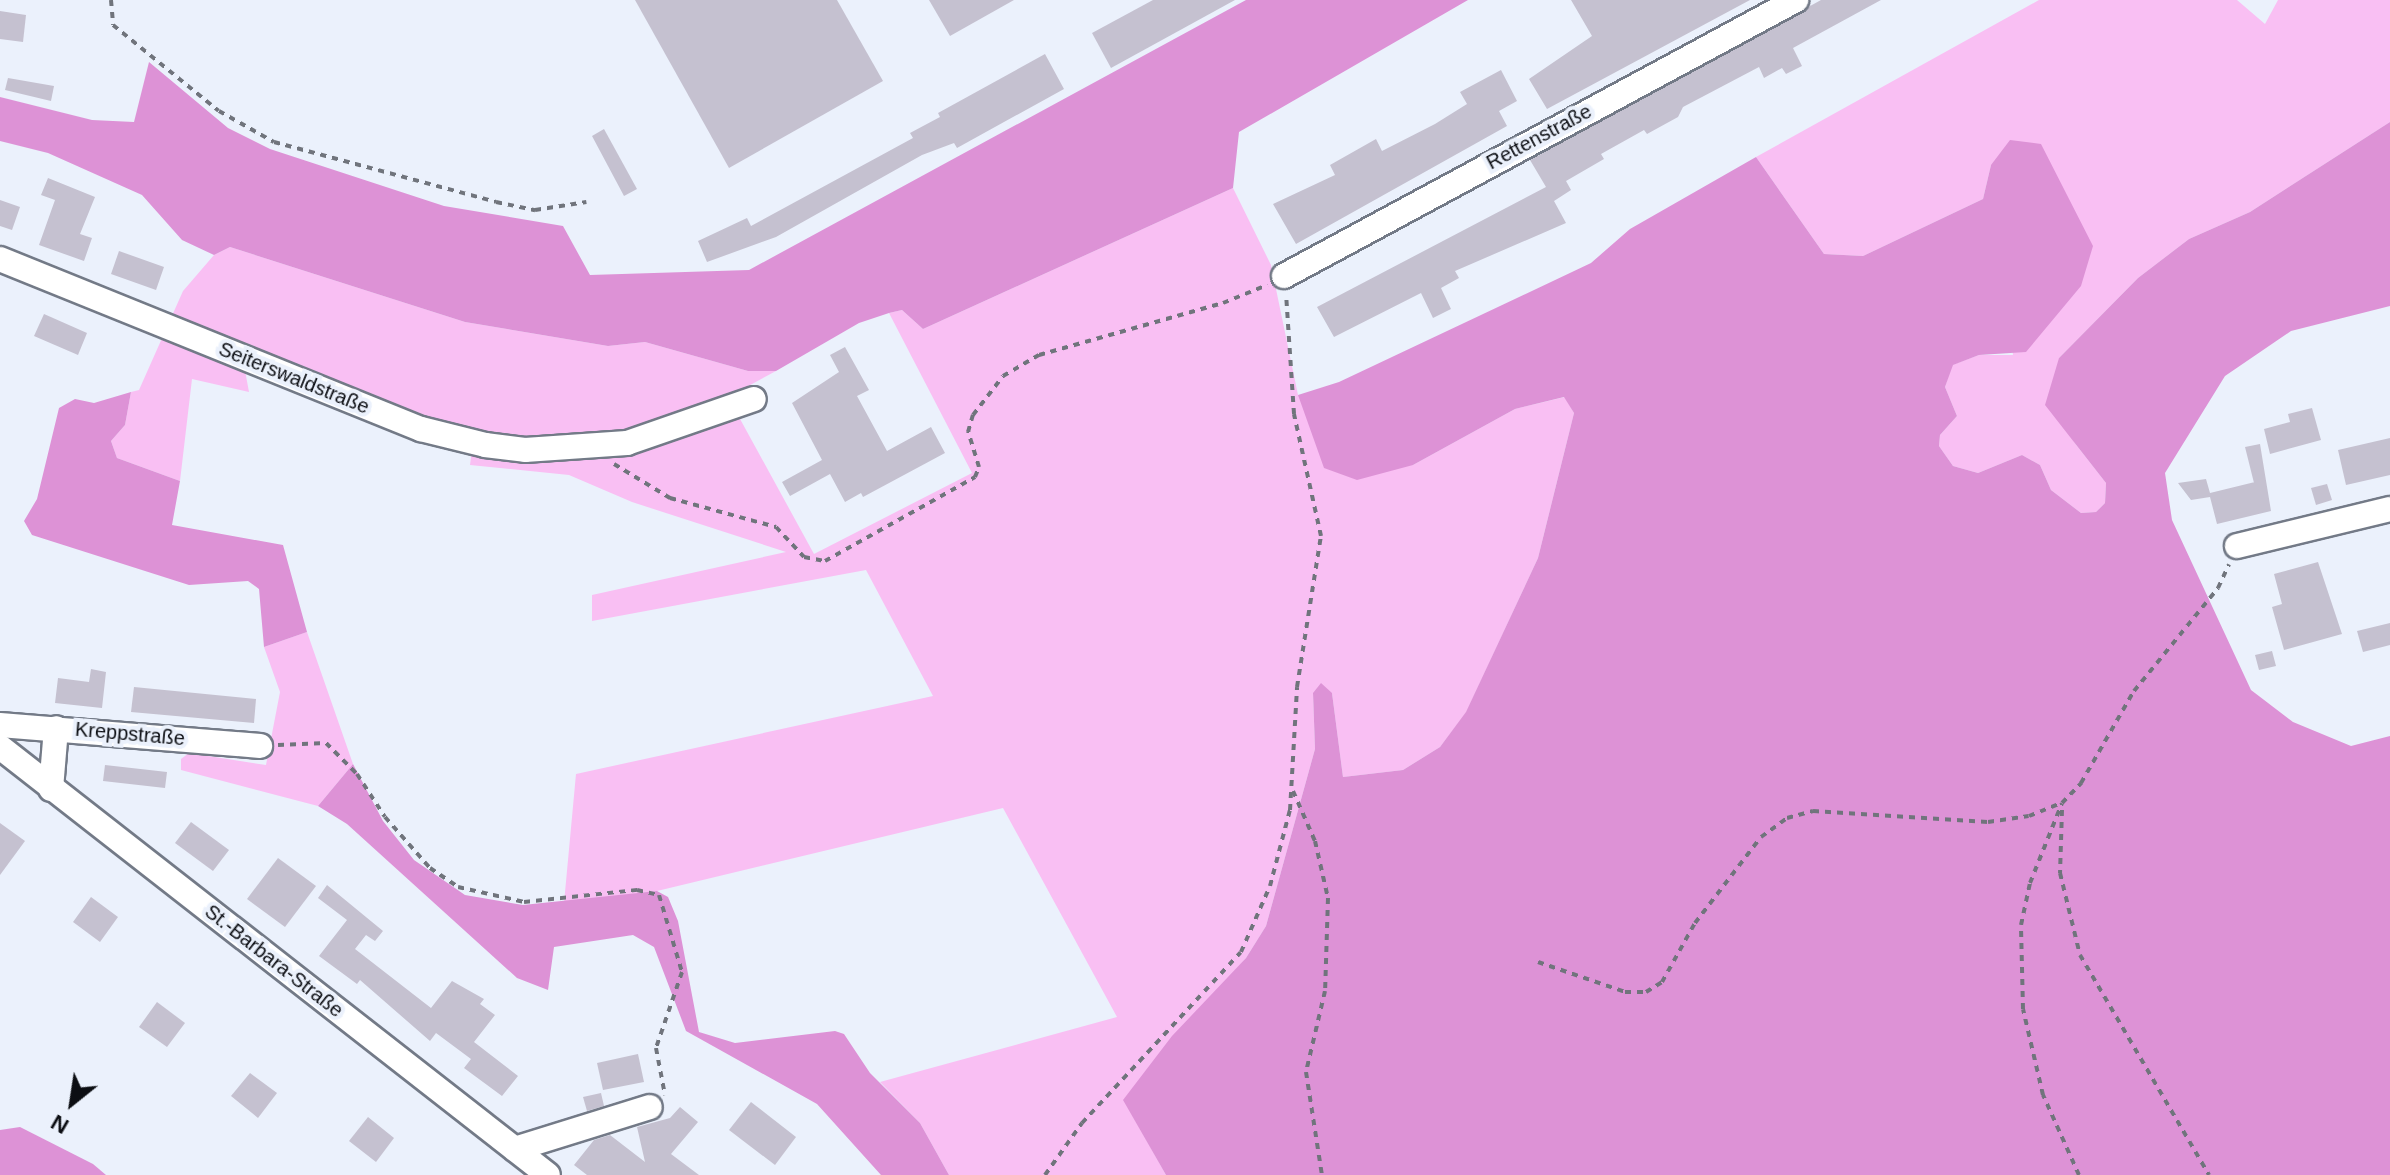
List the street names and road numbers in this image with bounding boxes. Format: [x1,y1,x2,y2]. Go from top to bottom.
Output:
street label: Rettenstraße [1482,99,1596,175]
street label: Seiterswaldstraße [215,337,373,419]
street label: Kreppstraße [74,717,186,751]
street label: St.-Barbara-Straße [200,900,348,1022]

